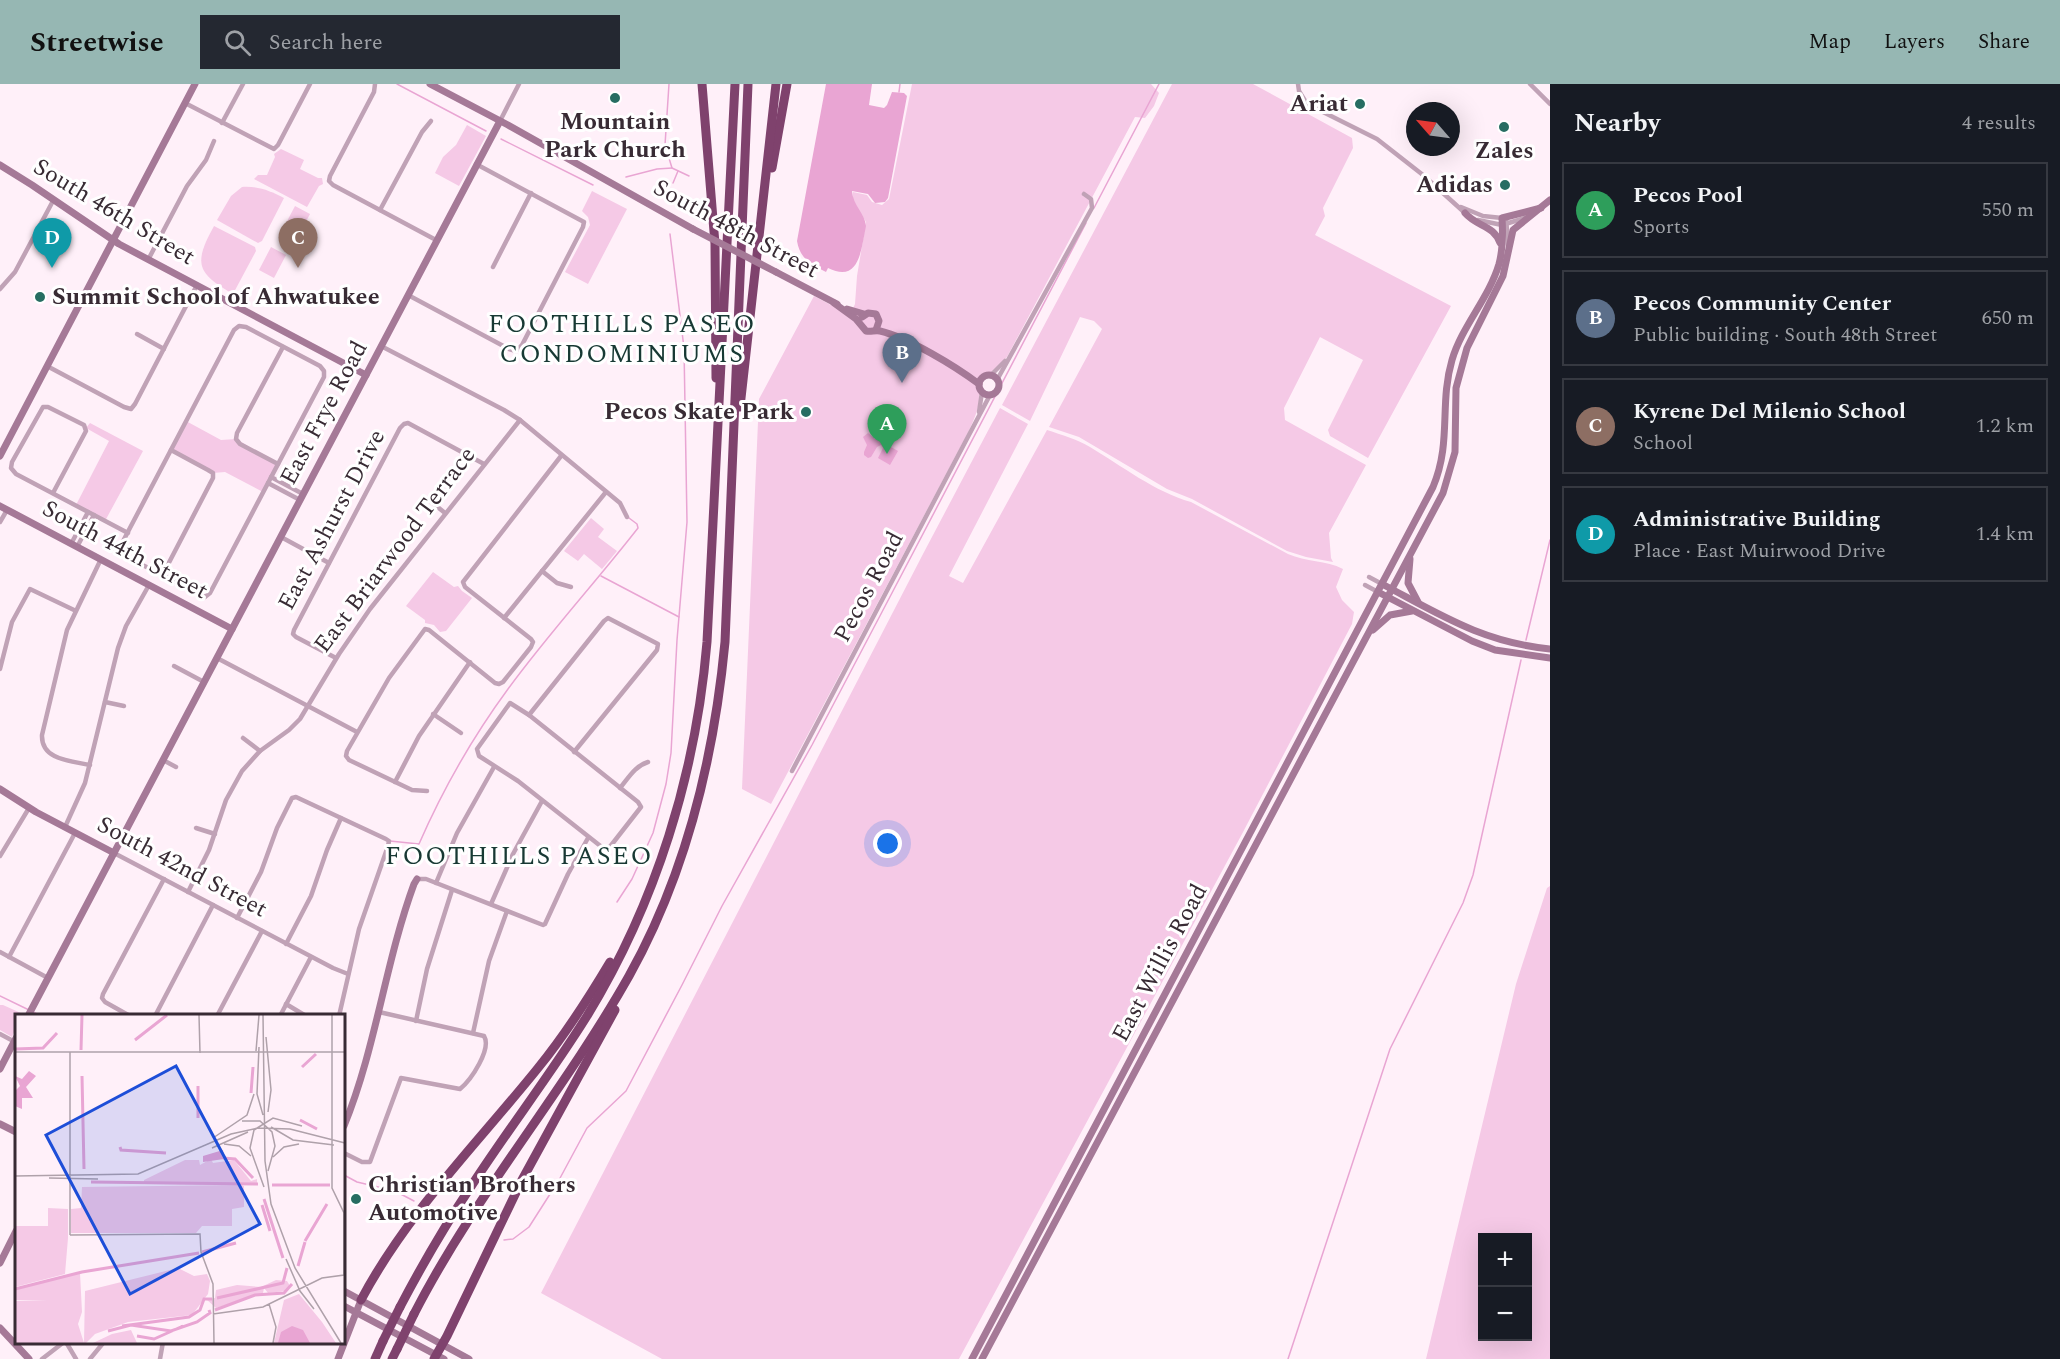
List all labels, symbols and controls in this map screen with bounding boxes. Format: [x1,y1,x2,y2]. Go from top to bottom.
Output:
search box [200,15,620,69]
text: Streetwise [30,21,164,64]
icon: search [221,26,254,59]
text: Search here [269,26,383,59]
text: Map [1809,26,1851,58]
text: Layers [1884,26,1945,58]
text: Share [1978,26,2030,58]
place label: Ariat [1290,86,1348,122]
marker: Mountain Park Church [608,91,622,105]
marker: Ariat [1353,97,1367,111]
north arrow [1406,102,1460,156]
text: Nearby [1574,103,1660,143]
place label: Mountain Park Church [544,104,686,168]
text: 4 results [1962,108,2036,138]
marker: Zales [1497,120,1511,134]
place label: Zales [1474,133,1534,169]
street label: South 46th Street [26,149,202,275]
place label: Adidas [1416,167,1493,203]
street label: South 48th Street [647,170,825,288]
marker: Adidas [1498,178,1512,192]
text: Pecos Pool [1633,179,1743,212]
text: A [1588,195,1603,225]
text: 550 m [1982,195,2034,225]
text: Sports [1633,212,1690,242]
pin: D [32,218,72,268]
pin: C [278,218,318,268]
place label: Summit School of Ahwatukee [52,279,380,315]
text: Pecos Community Center [1633,287,1891,320]
marker: Summit School of Ahwatukee [33,290,47,304]
text: B [1588,303,1603,333]
text: 650 m [1982,303,2034,333]
district label: FOOTHILLS PASEO CONDOMINIUMS [488,304,756,374]
text: Public building · South 48th Street [1633,320,1937,350]
street label: East Frye Road [271,334,377,492]
pin: B [882,334,922,383]
place label: Pecos Skate Park [604,394,795,430]
text: Kyrene Del Milenio School [1633,395,1906,428]
pin: A [868,404,906,454]
marker: Pecos Skate Park [799,405,813,419]
text: C [1588,411,1603,441]
text: 1.2 km [1976,411,2034,441]
street label: East Ashurst Drive [269,423,395,617]
text: School [1633,428,1693,458]
street label: East Briarwood Terrace [305,439,485,661]
street label: South 44th Street [36,491,214,609]
text: Administrative Building [1633,503,1881,536]
text: D [1587,519,1604,549]
text: 1.4 km [1976,519,2034,549]
street label: Pecos Road [825,525,913,649]
text: Place · East Muirwood Drive [1633,536,1886,566]
street label: South 42nd Street [90,807,274,927]
your location [873,829,902,858]
district label: FOOTHILLS PASEO [385,836,653,876]
street label: East Willis Road [1103,877,1217,1049]
inset map [15,1014,345,1344]
place label: Christian Brothers Automotive [368,1167,576,1231]
marker: Christian Brothers Automotive [349,1192,363,1206]
map controls [1478,1233,1532,1341]
button: + [1478,1233,1532,1287]
button: − [1478,1287,1532,1341]

